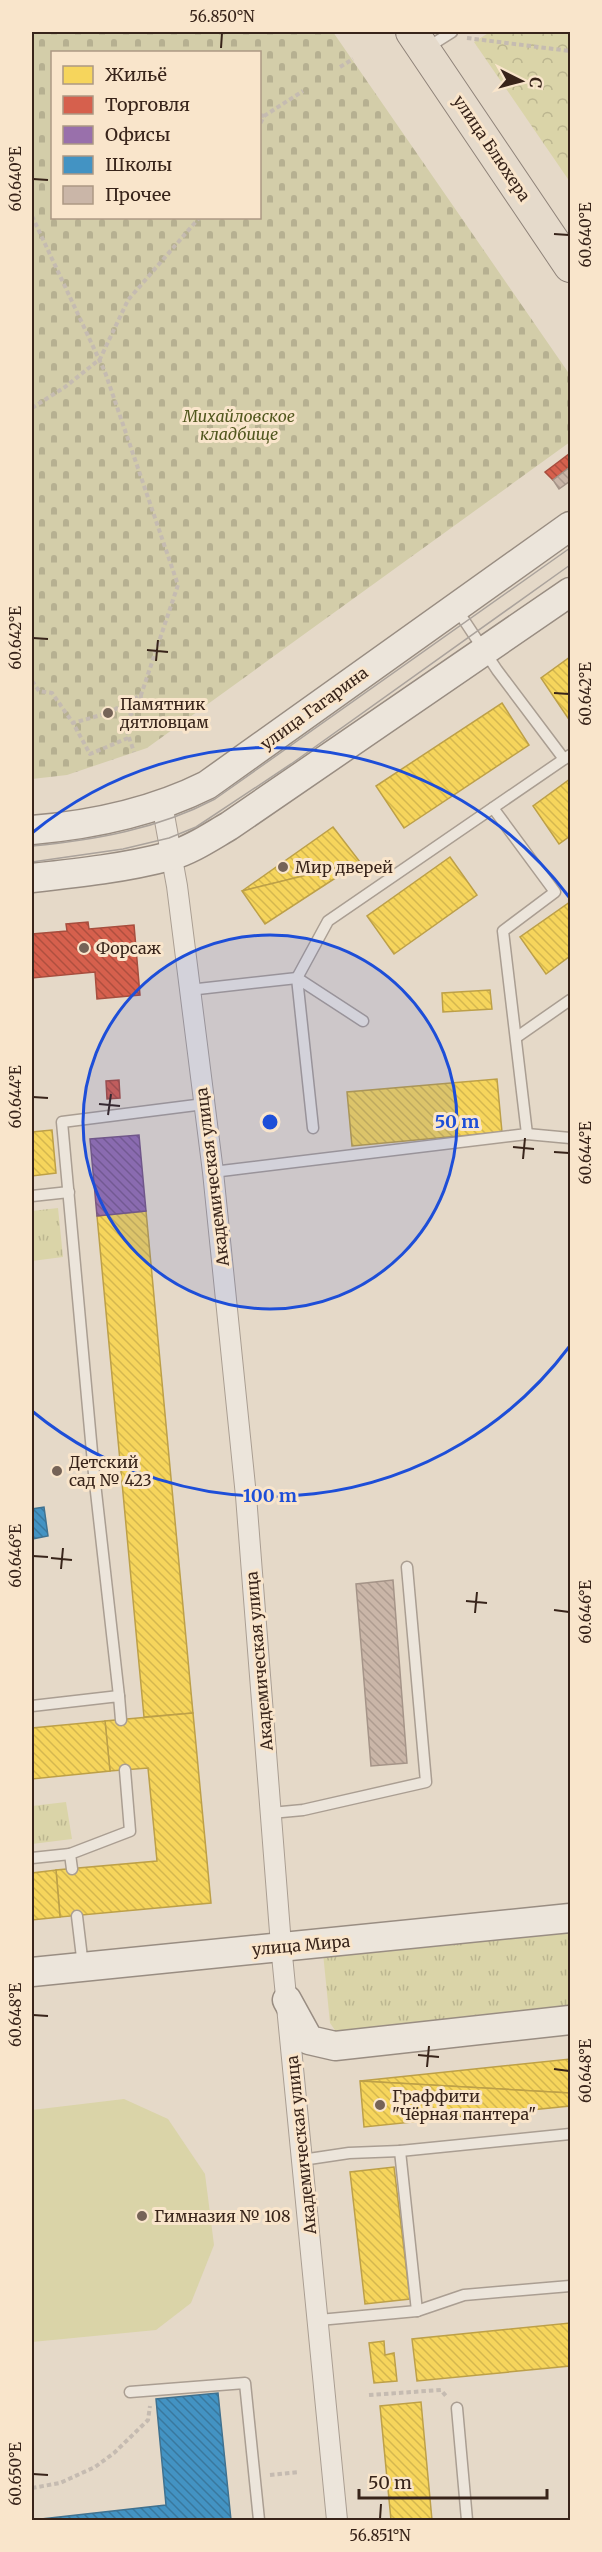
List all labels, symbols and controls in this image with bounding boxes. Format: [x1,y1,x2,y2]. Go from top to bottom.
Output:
text: 56.850°N [189,7,255,26]
legend [51,51,261,219]
north arrow [491,51,551,111]
text: Жильё [105,63,167,86]
text: С [525,76,546,89]
street label: улица Блюхера [449,91,535,205]
text: Торговля [105,93,190,116]
text: Офисы [105,123,170,146]
text: 60.640°E [6,146,25,211]
text: Школы [105,153,172,176]
text: Прочее [105,183,171,206]
text: 60.640°E [576,202,595,267]
park label: Михайловское кладбище [182,406,295,444]
text: 60.642°E [6,606,25,670]
street label: улица Гагарина [256,662,372,754]
text: 60.642°E [576,662,595,726]
place label: Памятник дятловцам [119,694,209,732]
marker: Памятник дятловцам [101,706,115,720]
place label: Мир дверей [295,857,393,877]
marker: Мир дверей [276,860,290,874]
place label: Форсаж [96,938,162,958]
marker: Форсаж [77,941,91,955]
text: 60.644°E [6,1065,25,1128]
street label: Академическая улица [191,1086,233,1269]
text: 50 m [435,1110,479,1133]
centre of rings [260,1112,280,1132]
text: 60.644°E [576,1121,595,1184]
place label: Детский сад № 423 [69,1452,152,1490]
marker: Детский сад № 423 [50,1464,64,1478]
text: 100 m [243,1484,297,1507]
text: 60.646°E [6,1524,25,1588]
street label: Академическая улица [241,1570,277,1752]
text: 60.646°E [576,1580,595,1644]
street label: улица Мира [251,1931,351,1959]
text: 60.648°E [6,1982,25,2047]
text: 60.648°E [576,2038,595,2103]
street label: Академическая улица [282,2054,320,2237]
place label: Граффити "Чёрная пантера" [392,2086,536,2124]
marker: Граффити "Чёрная пантера" [373,2098,387,2112]
place label: Гимназия № 108 [154,2206,291,2226]
marker: Гимназия № 108 [135,2209,149,2223]
text: 60.650°E [6,2442,25,2506]
scale bar [359,2462,546,2500]
text: 50 m [368,2471,412,2494]
text: 56.851°N [349,2526,411,2545]

